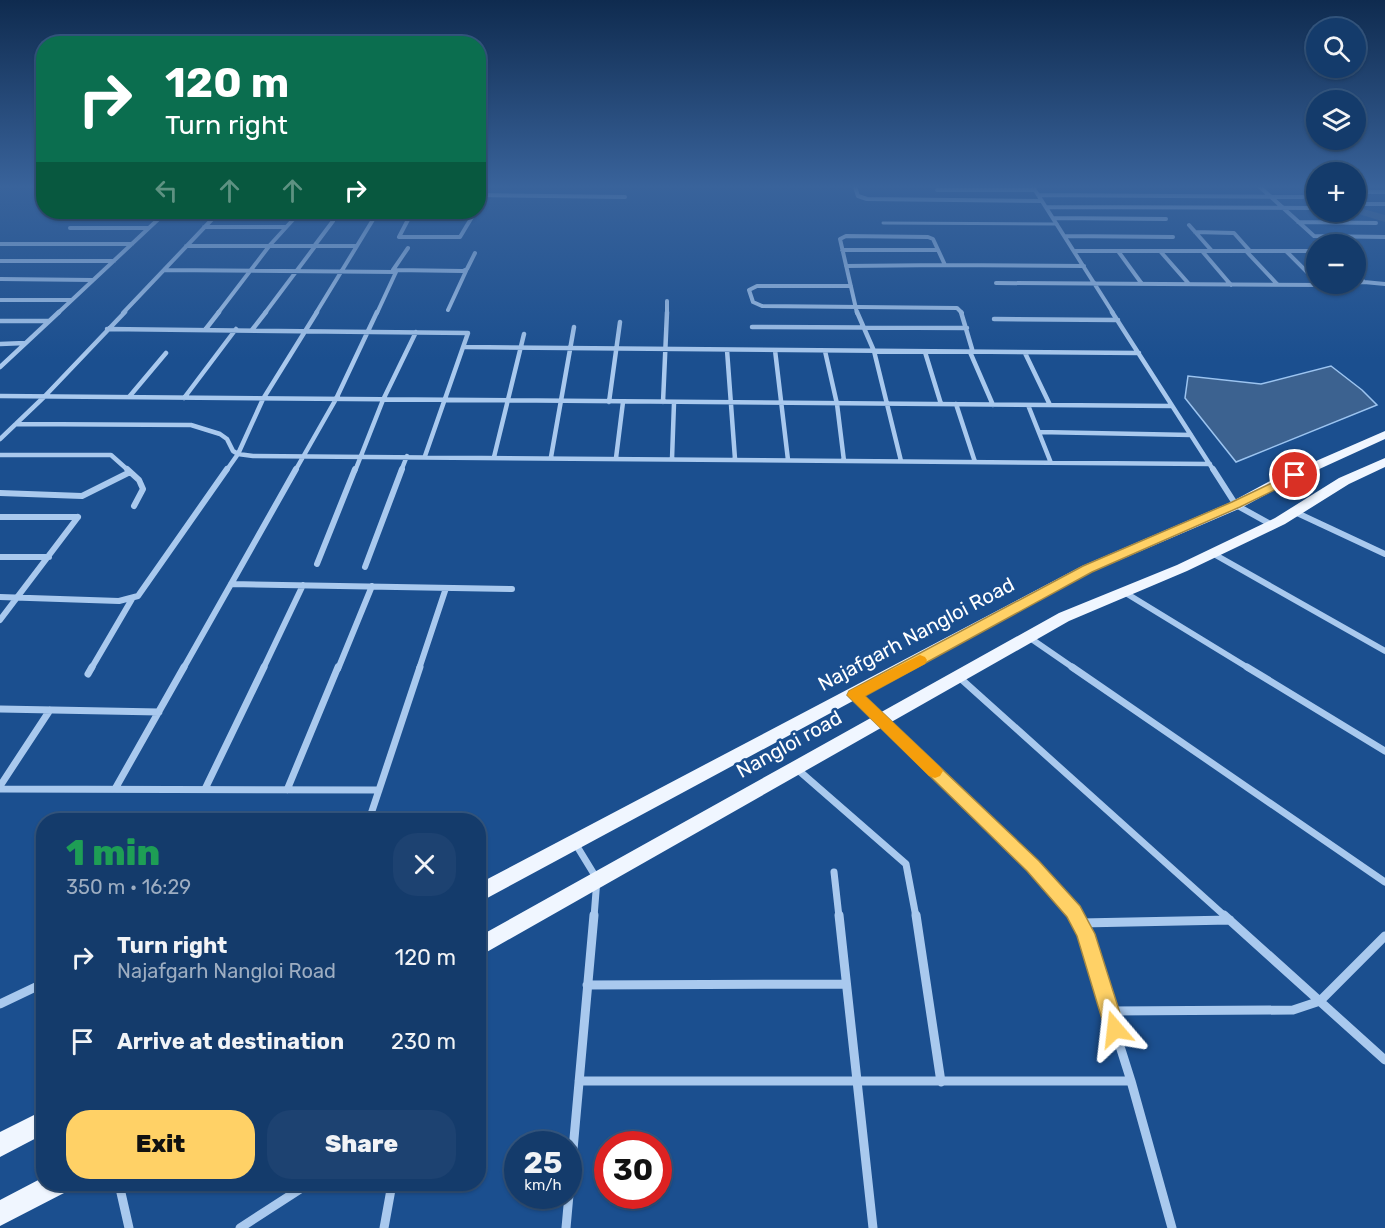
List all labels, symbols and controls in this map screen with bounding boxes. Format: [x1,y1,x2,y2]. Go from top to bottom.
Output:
map controls [1306,18,1366,294]
button: search [1306,18,1366,78]
text: 120 m [165,58,289,108]
icon: right [66,60,144,138]
button: layers [1306,90,1366,150]
text: Turn right [165,109,288,141]
button: + [1306,162,1366,222]
icon: left [150,174,183,207]
icon: ahead [213,174,246,207]
icon: ahead [276,174,309,207]
icon: right [339,174,372,207]
button: − [1306,234,1366,294]
pin [1269,449,1320,500]
icon: arrive [1278,458,1311,491]
street label: Najafgarh Nangloi Road [814,572,1018,696]
street label: Nangloi road [732,705,846,783]
text: 1 min [66,831,160,874]
button: close [393,833,456,896]
text: 350 m · 16:29 [66,875,191,899]
text: Turn right [117,932,227,959]
icon: right [66,941,99,974]
text: 120 m [395,944,456,971]
text: Najafgarh Nangloi Road [117,959,336,983]
position arrow [1083,997,1147,1061]
icon: arrive [66,1025,99,1058]
text: Arrive at destination [117,1028,344,1055]
text: 230 m [391,1028,456,1055]
button: Exit [66,1110,255,1179]
button: Share [267,1110,456,1179]
speed limit sign: 30 [594,1131,672,1209]
text: 25 [524,1145,562,1181]
text: km/h [524,1176,562,1194]

